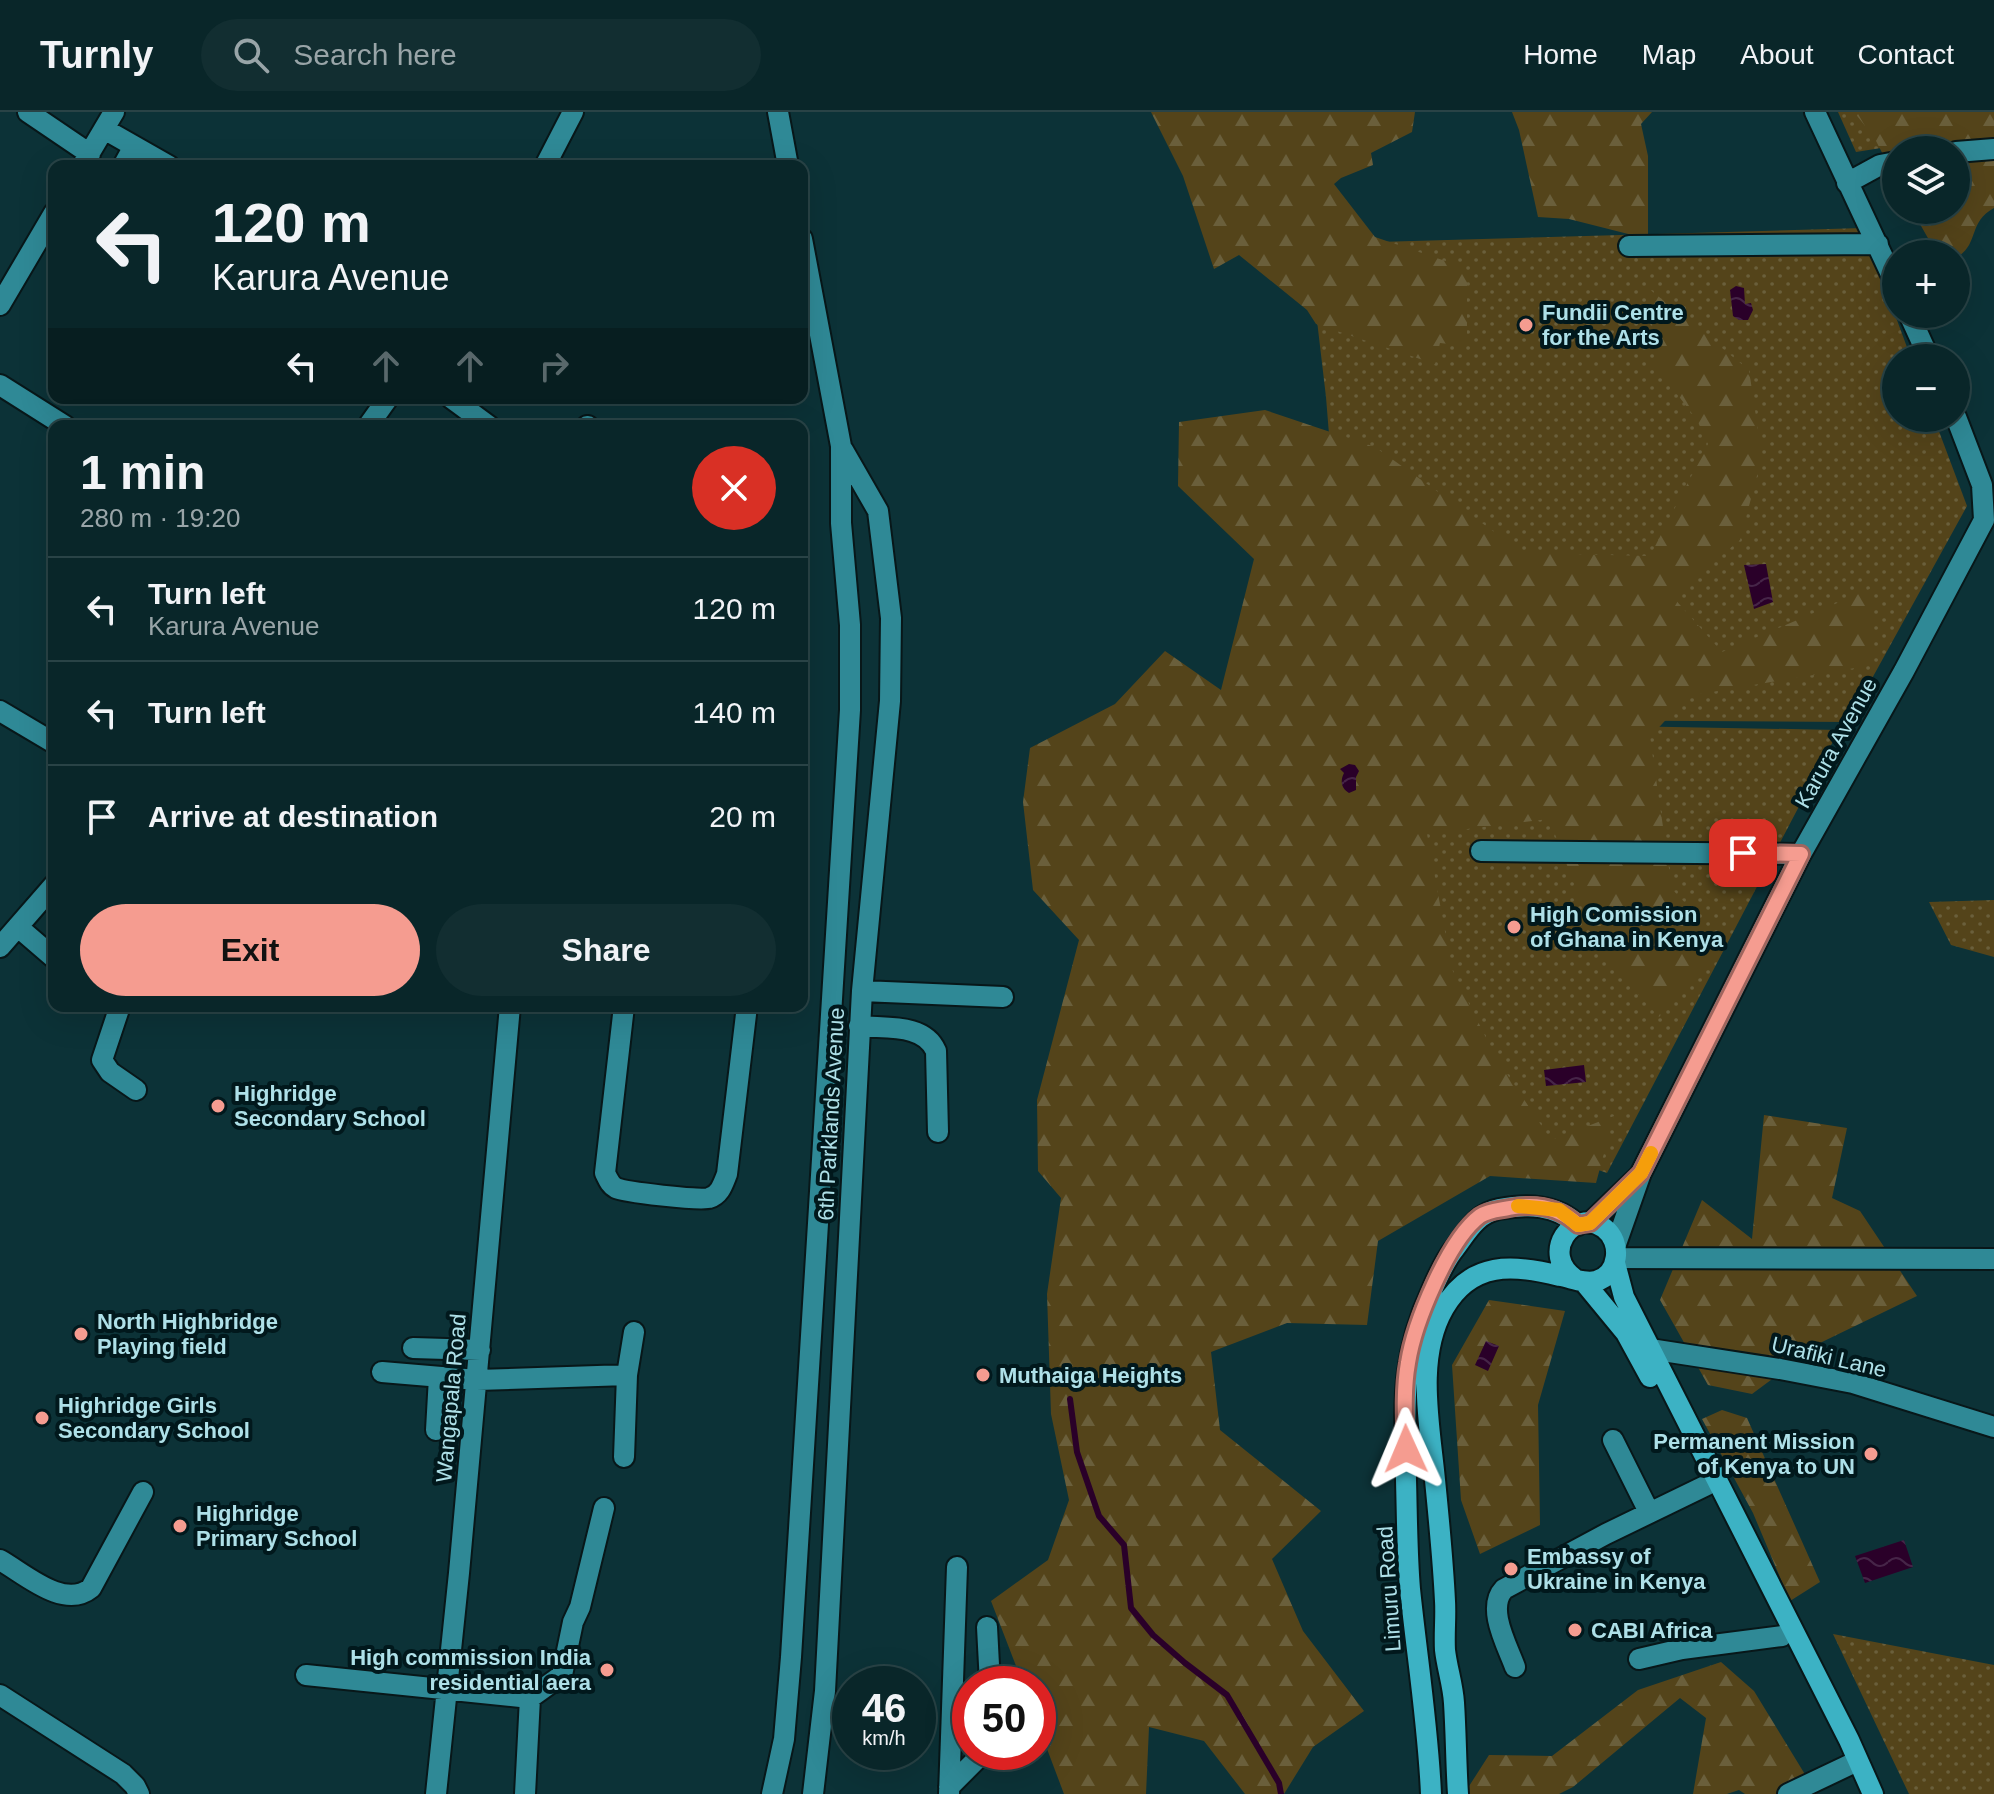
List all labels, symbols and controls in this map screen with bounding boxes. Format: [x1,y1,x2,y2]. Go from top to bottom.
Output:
search box [201,19,761,91]
icon: search [229,33,273,77]
text: Turnly [40,34,153,76]
text: Search here [293,38,457,71]
text: Home [1523,39,1598,70]
text: Map [1642,39,1696,70]
text: About [1740,39,1814,70]
text: Contact [1858,39,1954,70]
map controls [1882,136,1970,432]
button: layers [1882,136,1970,224]
text: 120 m [212,191,371,254]
icon: left [80,192,184,296]
button: + [1882,240,1970,328]
text: Karura Avenue [212,257,450,298]
place label: Fundii Centre for the Arts [1542,300,1684,350]
marker: Fundii Centre for the Arts [1517,316,1535,334]
icon: left [280,344,324,388]
icon: ahead [364,344,408,388]
icon: ahead [448,344,492,388]
icon: right [532,344,576,388]
button: − [1882,344,1970,432]
text: 1 min [80,446,205,499]
button: close [692,446,776,530]
text: 280 m · 19:20 [80,503,240,533]
text: Turn left [148,577,266,610]
icon: left [80,587,124,631]
text: 120 m [693,592,776,625]
text: Karura Avenue [148,611,320,641]
street label: Karura Avenue [1790,673,1882,813]
icon: left [80,691,124,735]
text: Turn left [148,696,266,729]
text: 140 m [693,696,776,729]
icon: arrive [80,795,124,839]
text: Arrive at destination [148,800,438,833]
text: 20 m [709,800,776,833]
pin [1709,819,1777,887]
icon: arrive [1721,831,1765,875]
place label: High Comission of Ghana in Kenya [1530,902,1724,952]
button: Exit [80,904,420,996]
button: Share [436,904,776,996]
marker: High Comission of Ghana in Kenya [1505,918,1523,936]
street label: 6th Parklands Avenue [813,1007,849,1221]
place label: Highridge Secondary School [234,1081,426,1131]
marker: Highridge Secondary School [209,1097,227,1115]
place label: North Highbridge Playing field [97,1309,278,1359]
street label: Wangapala Road [431,1313,471,1483]
marker: North Highbridge Playing field [72,1325,90,1343]
street label: Urafiki Lane [1769,1332,1889,1382]
place label: Muthaiga Heights [999,1363,1182,1388]
marker: Muthaiga Heights [974,1366,992,1384]
place label: Highridge Girls Secondary School [58,1393,250,1443]
position arrow [1364,1407,1448,1491]
marker: Highridge Girls Secondary School [33,1409,51,1427]
place label: Permanent Mission of Kenya to UN [1653,1429,1855,1479]
marker: Permanent Mission of Kenya to UN [1862,1445,1880,1463]
place label: Highridge Primary School [196,1501,357,1551]
marker: Highridge Primary School [171,1517,189,1535]
street label: Limuru Road [1372,1525,1406,1653]
place label: Embassy of Ukraine in Kenya [1527,1544,1706,1594]
marker: Embassy of Ukraine in Kenya [1502,1560,1520,1578]
place label: CABI Africa [1591,1618,1713,1643]
marker: CABI Africa [1566,1621,1584,1639]
place label: High commission India residential aera [350,1645,592,1695]
marker: High commission India residential aera [598,1661,616,1679]
speed limit sign: 50 [952,1666,1056,1770]
text: 46 [862,1686,906,1730]
text: km/h [862,1727,906,1749]

